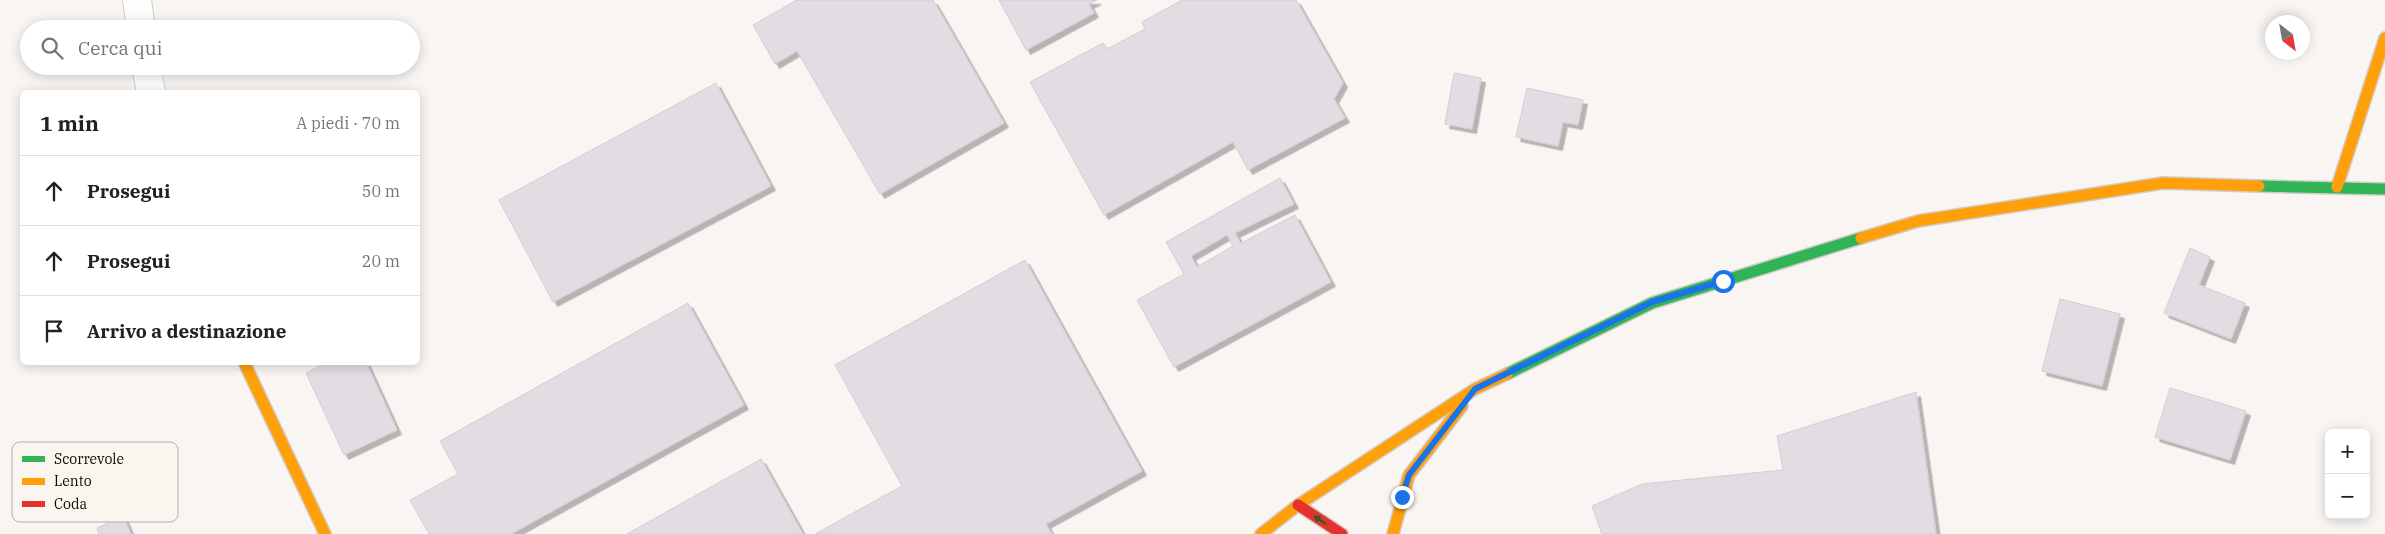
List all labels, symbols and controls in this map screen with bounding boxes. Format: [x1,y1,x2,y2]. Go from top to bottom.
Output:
north arrow [2265,15,2310,60]
search box [20,20,420,75]
icon: search [38,34,66,62]
text: Cerca qui [78,36,162,60]
text: 1 min [40,109,99,137]
text: A piedi · 70 m [296,113,400,133]
icon: ahead [40,177,68,205]
text: Prosegui [87,179,170,203]
text: 50 m [362,181,400,201]
icon: ahead [40,247,68,275]
text: Prosegui [87,249,170,273]
text: 20 m [362,251,400,271]
route start [1712,270,1735,293]
icon: arrive [40,317,68,345]
text: Arrivo a destinazione [87,319,286,343]
map controls [2325,429,2370,519]
button: + [2325,429,2370,474]
legend [12,442,178,522]
text: Scorrevole [54,450,124,468]
text: Lento [54,472,92,490]
button: − [2325,474,2370,519]
route end [1391,486,1414,509]
text: Coda [54,495,87,513]
one-way arrow [1313,515,1327,524]

